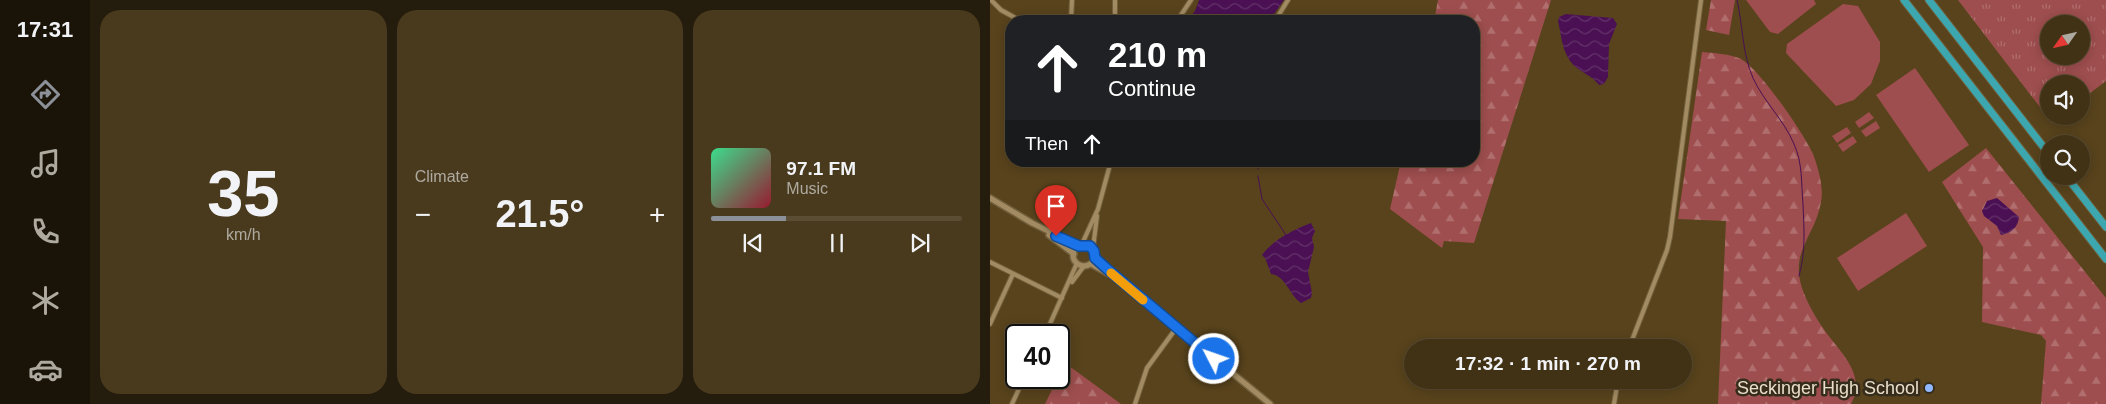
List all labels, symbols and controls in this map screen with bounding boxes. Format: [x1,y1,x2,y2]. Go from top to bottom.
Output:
north arrow [2040,15,2090,65]
map controls [2040,15,2090,185]
text: 17:31 [17,17,73,42]
icon: ahead [1025,35,1090,100]
text: 210 m [1108,35,1207,74]
button: sound [2040,75,2090,125]
text: Continue [1108,76,1196,101]
icon: directions [28,77,63,112]
icon: ahead [1078,130,1106,158]
text: Then [1025,133,1068,154]
button: search [2040,135,2090,185]
icon: music [28,146,63,181]
text: 35 [207,157,279,230]
text: 97.1 FM [786,158,856,179]
text: Climate [415,168,469,185]
text: Music [786,180,828,197]
pin [1035,185,1077,236]
icon: arrive [1042,192,1070,220]
text: 21.5° [495,193,585,235]
text: − [415,199,431,230]
text: + [649,199,665,230]
icon: phone [28,214,63,249]
text: km/h [226,226,261,243]
icon: previous [739,229,767,257]
icon: pause [823,229,851,257]
icon: next [906,229,934,257]
icon: climate [28,283,63,318]
speed limit sign: 40 [1005,324,1070,389]
position arrow [1187,332,1239,384]
icon: car [28,352,63,387]
text: 17:32 · 1 min · 270 m [1455,353,1641,374]
place label: Seckinger High School [1737,378,1919,398]
marker: Seckinger High School [1923,382,1935,394]

